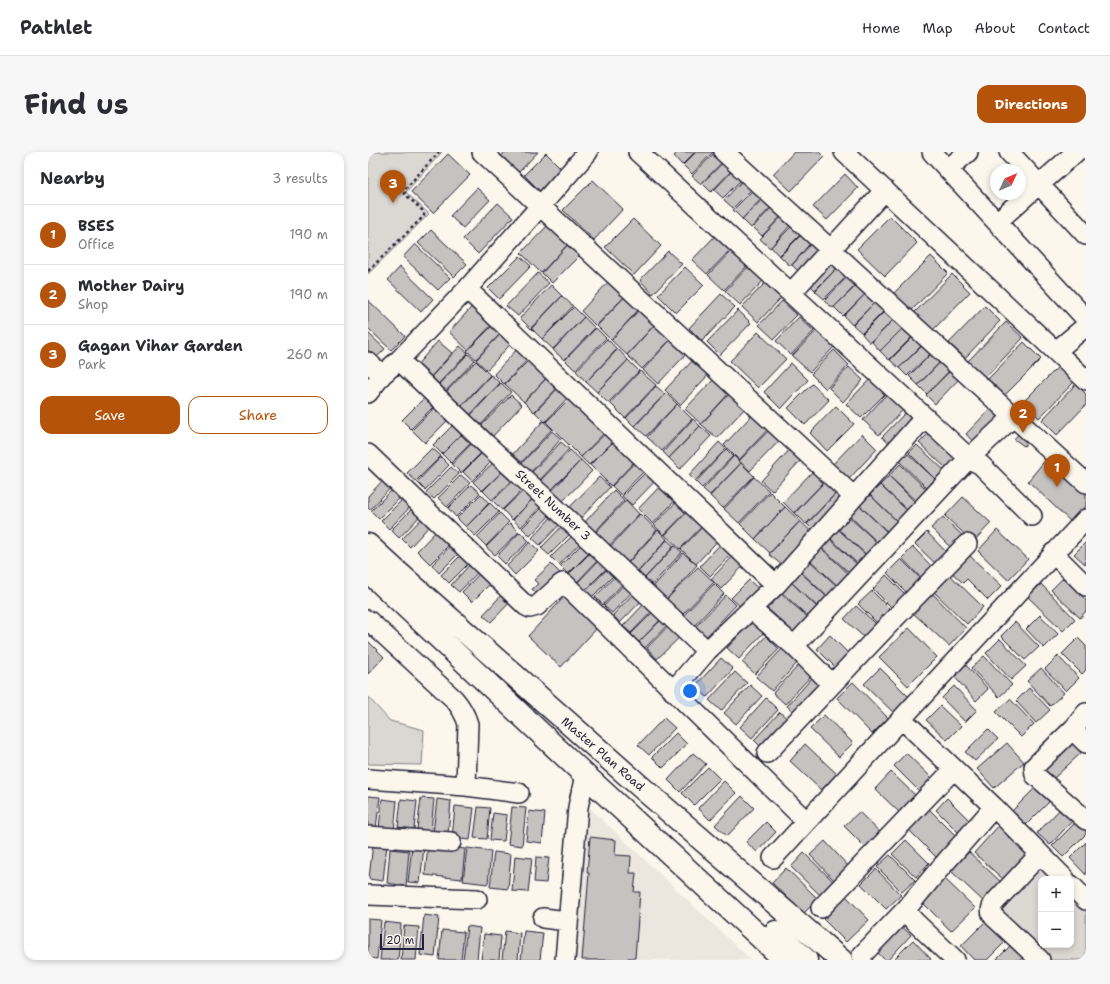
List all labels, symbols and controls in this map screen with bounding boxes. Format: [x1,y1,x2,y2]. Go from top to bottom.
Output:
text: Pathlet [20,15,92,40]
text: Home [862,19,901,37]
text: Map [923,19,953,37]
text: About [975,19,1016,37]
text: Contact [1038,19,1090,37]
text: Find us [24,85,129,123]
button: Directions [977,85,1086,123]
north arrow [990,164,1026,200]
text: Nearby [40,167,105,189]
text: 3 results [272,170,328,187]
pin: 3 [380,170,406,203]
text: BSES [78,216,114,236]
text: 1 [50,226,56,243]
text: 190 m [289,226,328,243]
text: Office [78,236,115,253]
text: Mother Dairy [78,276,184,296]
text: 2 [48,286,58,303]
text: 190 m [289,286,328,303]
text: Shop [78,296,108,313]
text: Gagan Vihar Garden [78,336,243,356]
text: 3 [48,346,58,363]
text: 260 m [286,346,328,363]
text: Park [78,356,106,373]
button: Save [40,396,180,434]
button: Share [188,396,328,434]
pin: 2 [1010,400,1036,433]
pin: 1 [1044,454,1070,487]
street label: Street Number 3 [512,466,594,544]
your location [680,681,700,701]
street label: Master Plan Road [558,713,648,795]
map controls [1038,876,1074,948]
button: + [1038,876,1074,912]
button: − [1038,912,1074,948]
scale bar [380,932,424,951]
text: 20 m [386,933,414,948]

